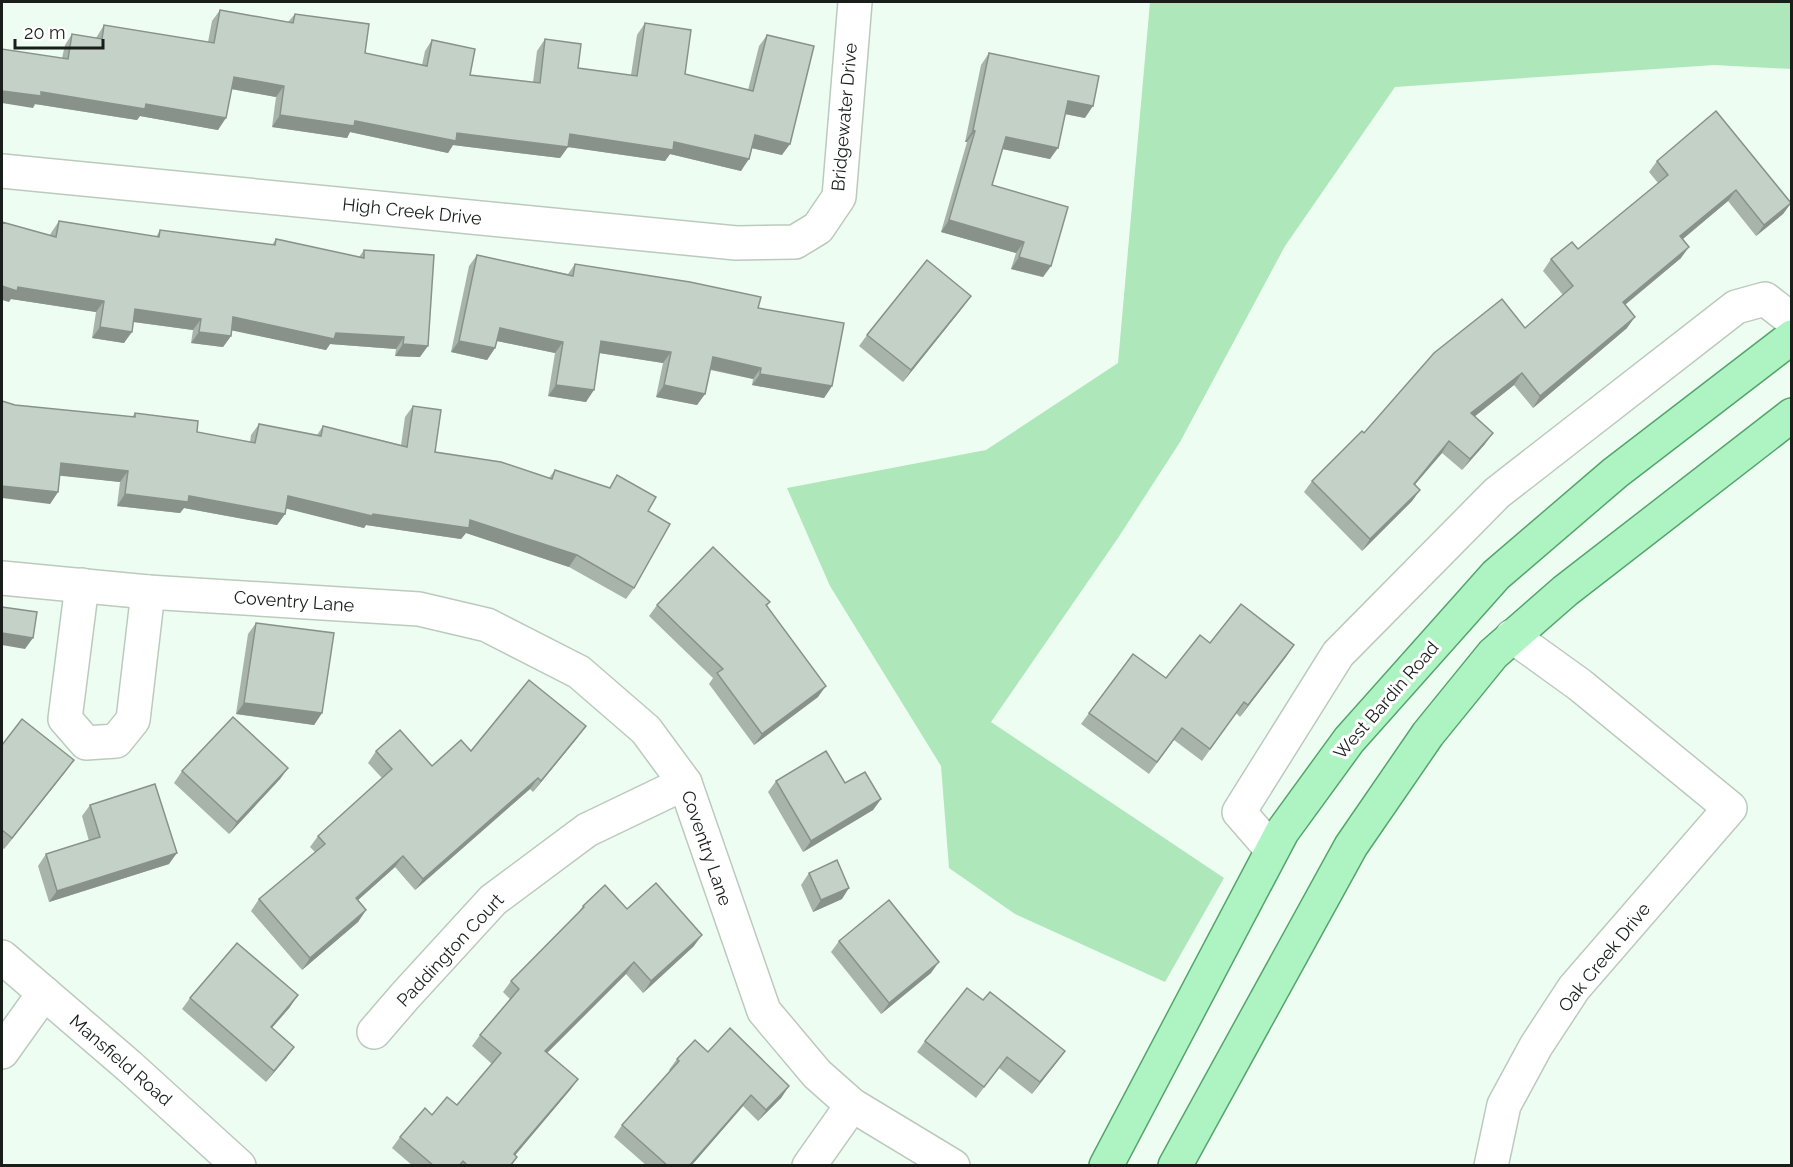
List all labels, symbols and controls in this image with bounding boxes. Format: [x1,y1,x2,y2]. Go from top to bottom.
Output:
scale bar [15,12,104,50]
text: 20 m [24,22,66,43]
street label: Bridgewater Drive [827,42,861,192]
street label: High Creek Drive [341,193,483,229]
street label: Coventry Lane [233,586,355,616]
street label: West Bardin Road [1329,637,1443,763]
street label: Coventry Lane [677,788,737,909]
street label: Paddington Court [392,889,508,1011]
street label: Oak Creek Drive [1554,898,1655,1016]
street label: Mansfield Road [66,1010,176,1110]

